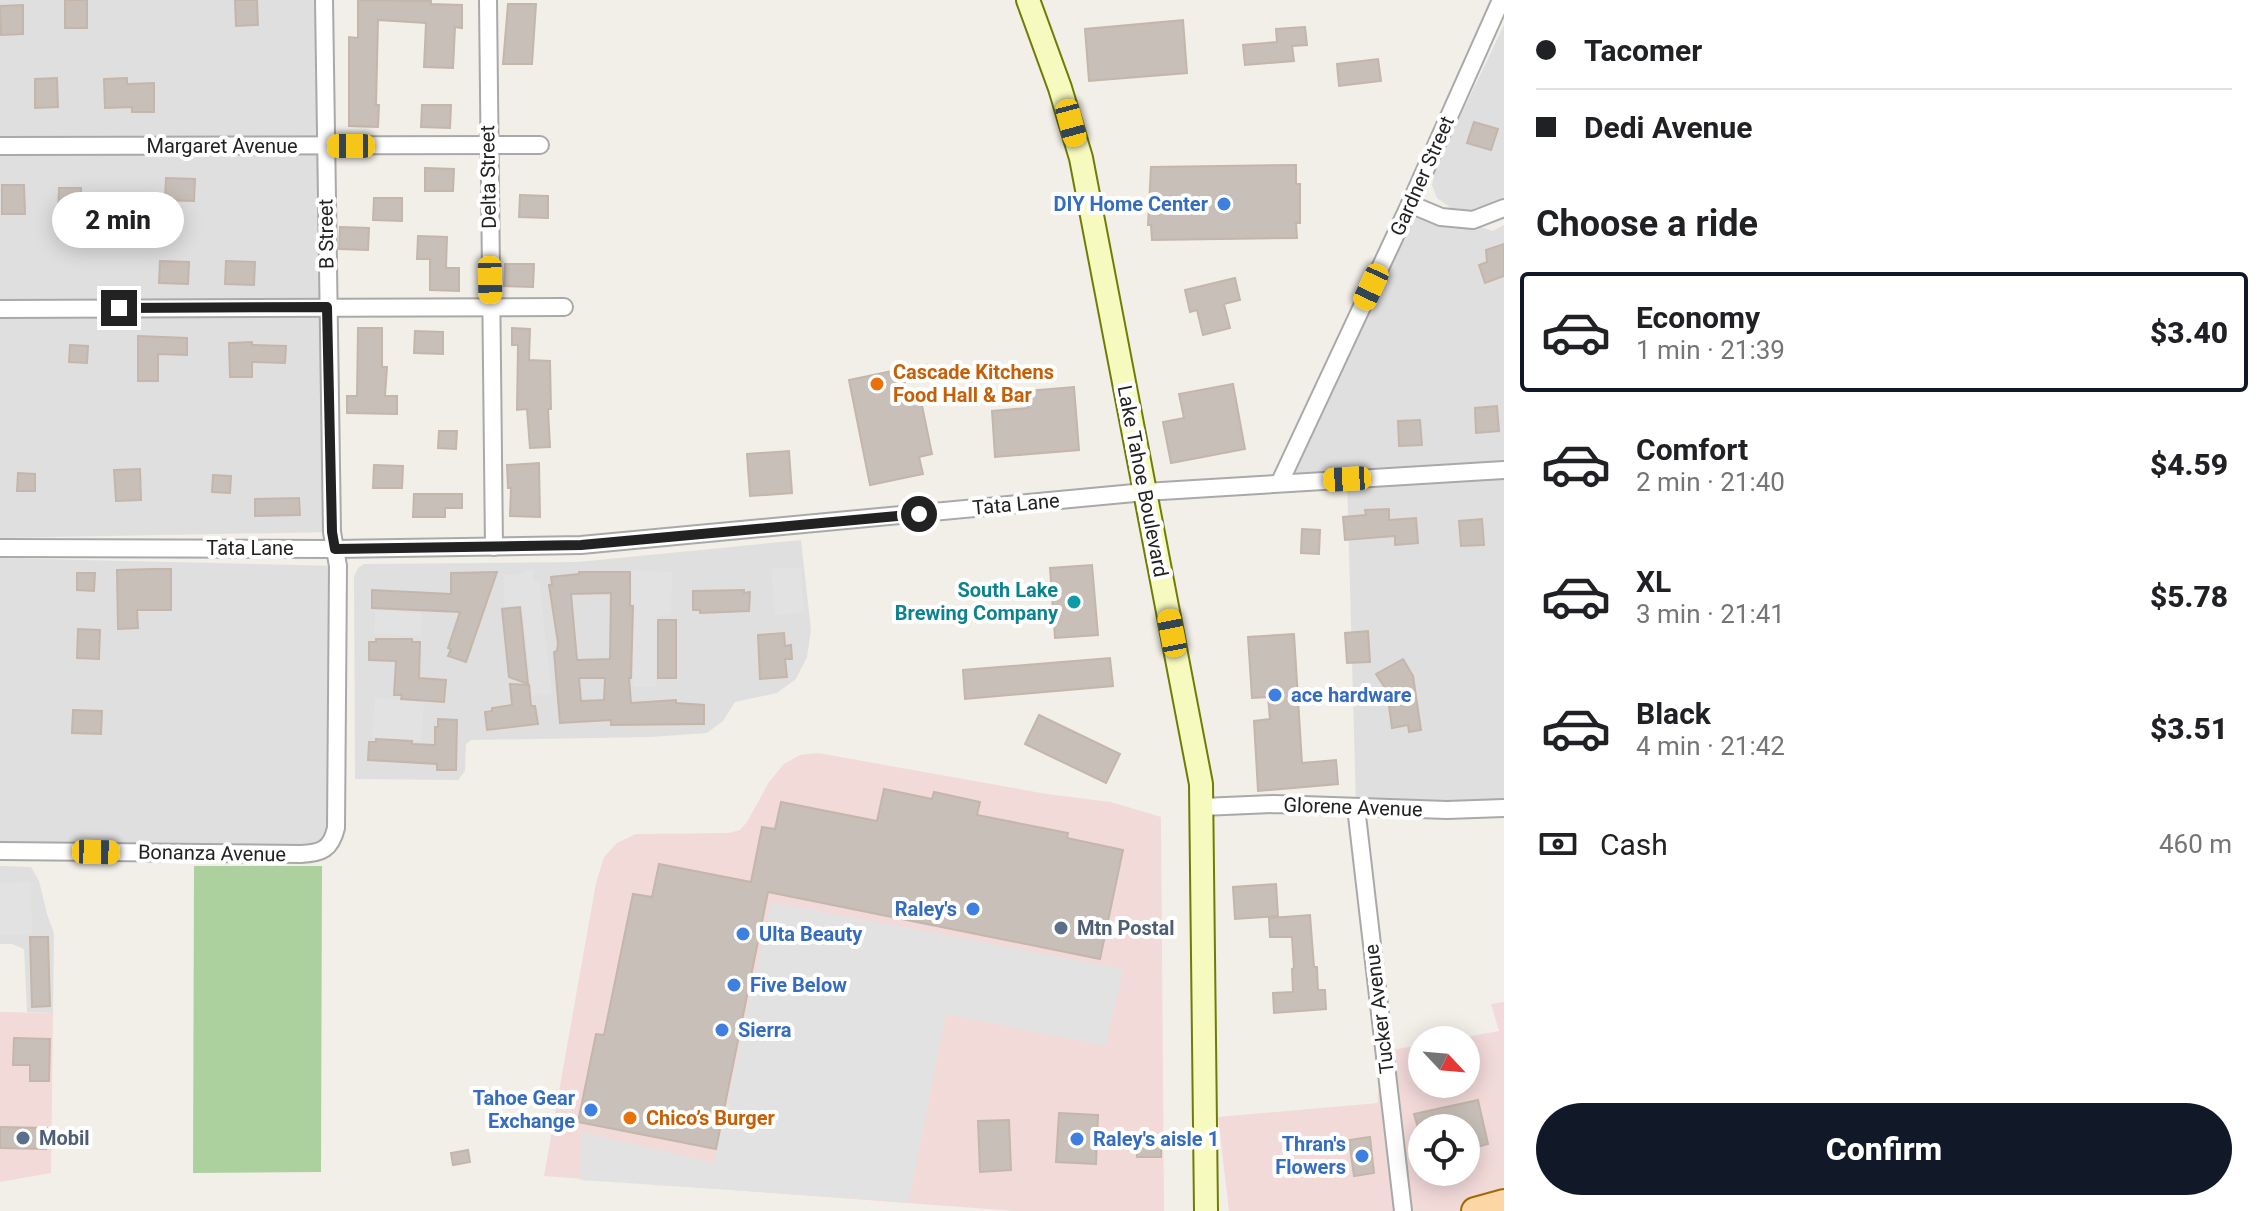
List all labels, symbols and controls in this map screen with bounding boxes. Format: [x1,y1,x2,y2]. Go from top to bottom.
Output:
text: Tacomer [1584,33,1702,68]
car [1053,97,1089,149]
text: Dedi Avenue [1584,110,1752,145]
street label: Gardner Street [1385,112,1459,240]
street label: Delta Street [475,125,501,229]
street label: Margaret Avenue [146,134,298,158]
car [327,134,375,158]
callout: 2 min [53,192,185,248]
place label: DIY Home Center [1054,192,1209,216]
marker: DIY Home Center [1215,195,1233,213]
street label: B Street [313,199,339,269]
text: Choose a ride [1536,203,1758,245]
text: 2 min [85,205,151,235]
car [478,256,502,304]
car [1350,260,1392,314]
route end [101,290,137,326]
icon: car [1540,296,1612,368]
text: Economy [1636,300,1760,335]
text: $3.40 [2150,315,2228,350]
text: 1 min · 21:39 [1636,335,1785,365]
place label: Cascade Kitchens Food Hall & Bar [893,360,1054,407]
marker: Cascade Kitchens Food Hall & Bar [868,375,886,393]
street label: Lake Tahoe Boulevard [1113,383,1173,579]
icon: car [1540,428,1612,500]
text: Comfort [1636,432,1748,467]
text: $4.59 [2150,447,2228,482]
car [1322,466,1372,492]
text: 2 min · 21:40 [1636,467,1785,497]
street label: Tata Lane [971,488,1061,520]
route start [901,496,937,532]
street label: Tata Lane [206,536,294,560]
icon: car [1540,560,1612,632]
text: XL [1636,564,1671,599]
place label: South Lake Brewing Company [895,578,1059,625]
text: $5.78 [2150,579,2228,614]
marker: South Lake Brewing Company [1065,593,1083,611]
text: 3 min · 21:41 [1636,599,1785,629]
car [1156,607,1188,659]
place label: ace hardware [1291,683,1412,707]
marker: ace hardware [1266,686,1284,704]
icon: car [1540,692,1612,764]
text: Black [1636,696,1711,731]
text: $3.51 [2150,711,2228,746]
text: 4 min · 21:42 [1636,731,1785,761]
street label: Glorene Avenue [1283,793,1423,821]
icon: cash [1536,822,1580,866]
text: Cash [1600,827,1668,862]
text: 460 m [2159,829,2232,859]
car [72,840,120,864]
street label: Bonanza Avenue [138,840,286,866]
place label: Raley's [895,897,957,921]
marker: Raley's [964,900,982,918]
place label: Mtn Postal [1077,916,1175,940]
marker: Mtn Postal [1052,919,1070,937]
place label: Ulta Beauty [759,922,863,946]
marker: Ulta Beauty [734,925,752,943]
street label: Tucker Avenue [1359,943,1399,1075]
place label: Five Below [750,973,847,997]
marker: Five Below [725,976,743,994]
place label: Sierra [738,1018,792,1042]
marker: Sierra [713,1021,731,1039]
north arrow [1408,1026,1480,1098]
map controls [1408,1026,1480,1186]
place label: Tahoe Gear Exchange [473,1086,576,1133]
marker: Tahoe Gear Exchange [582,1101,600,1119]
button: Confirm [1536,1103,2232,1195]
place label: Chico’s Burger [646,1106,776,1130]
marker: Chico’s Burger [621,1109,639,1127]
button: locate [1408,1114,1480,1186]
place label: Mobil [39,1126,90,1150]
place label: Raley's aisle 1 [1093,1127,1219,1151]
marker: Mobil [14,1129,32,1147]
marker: Raley's aisle 1 [1068,1130,1086,1148]
place label: Thran's Flowers [1275,1132,1346,1179]
marker: Thran's Flowers [1353,1147,1371,1165]

